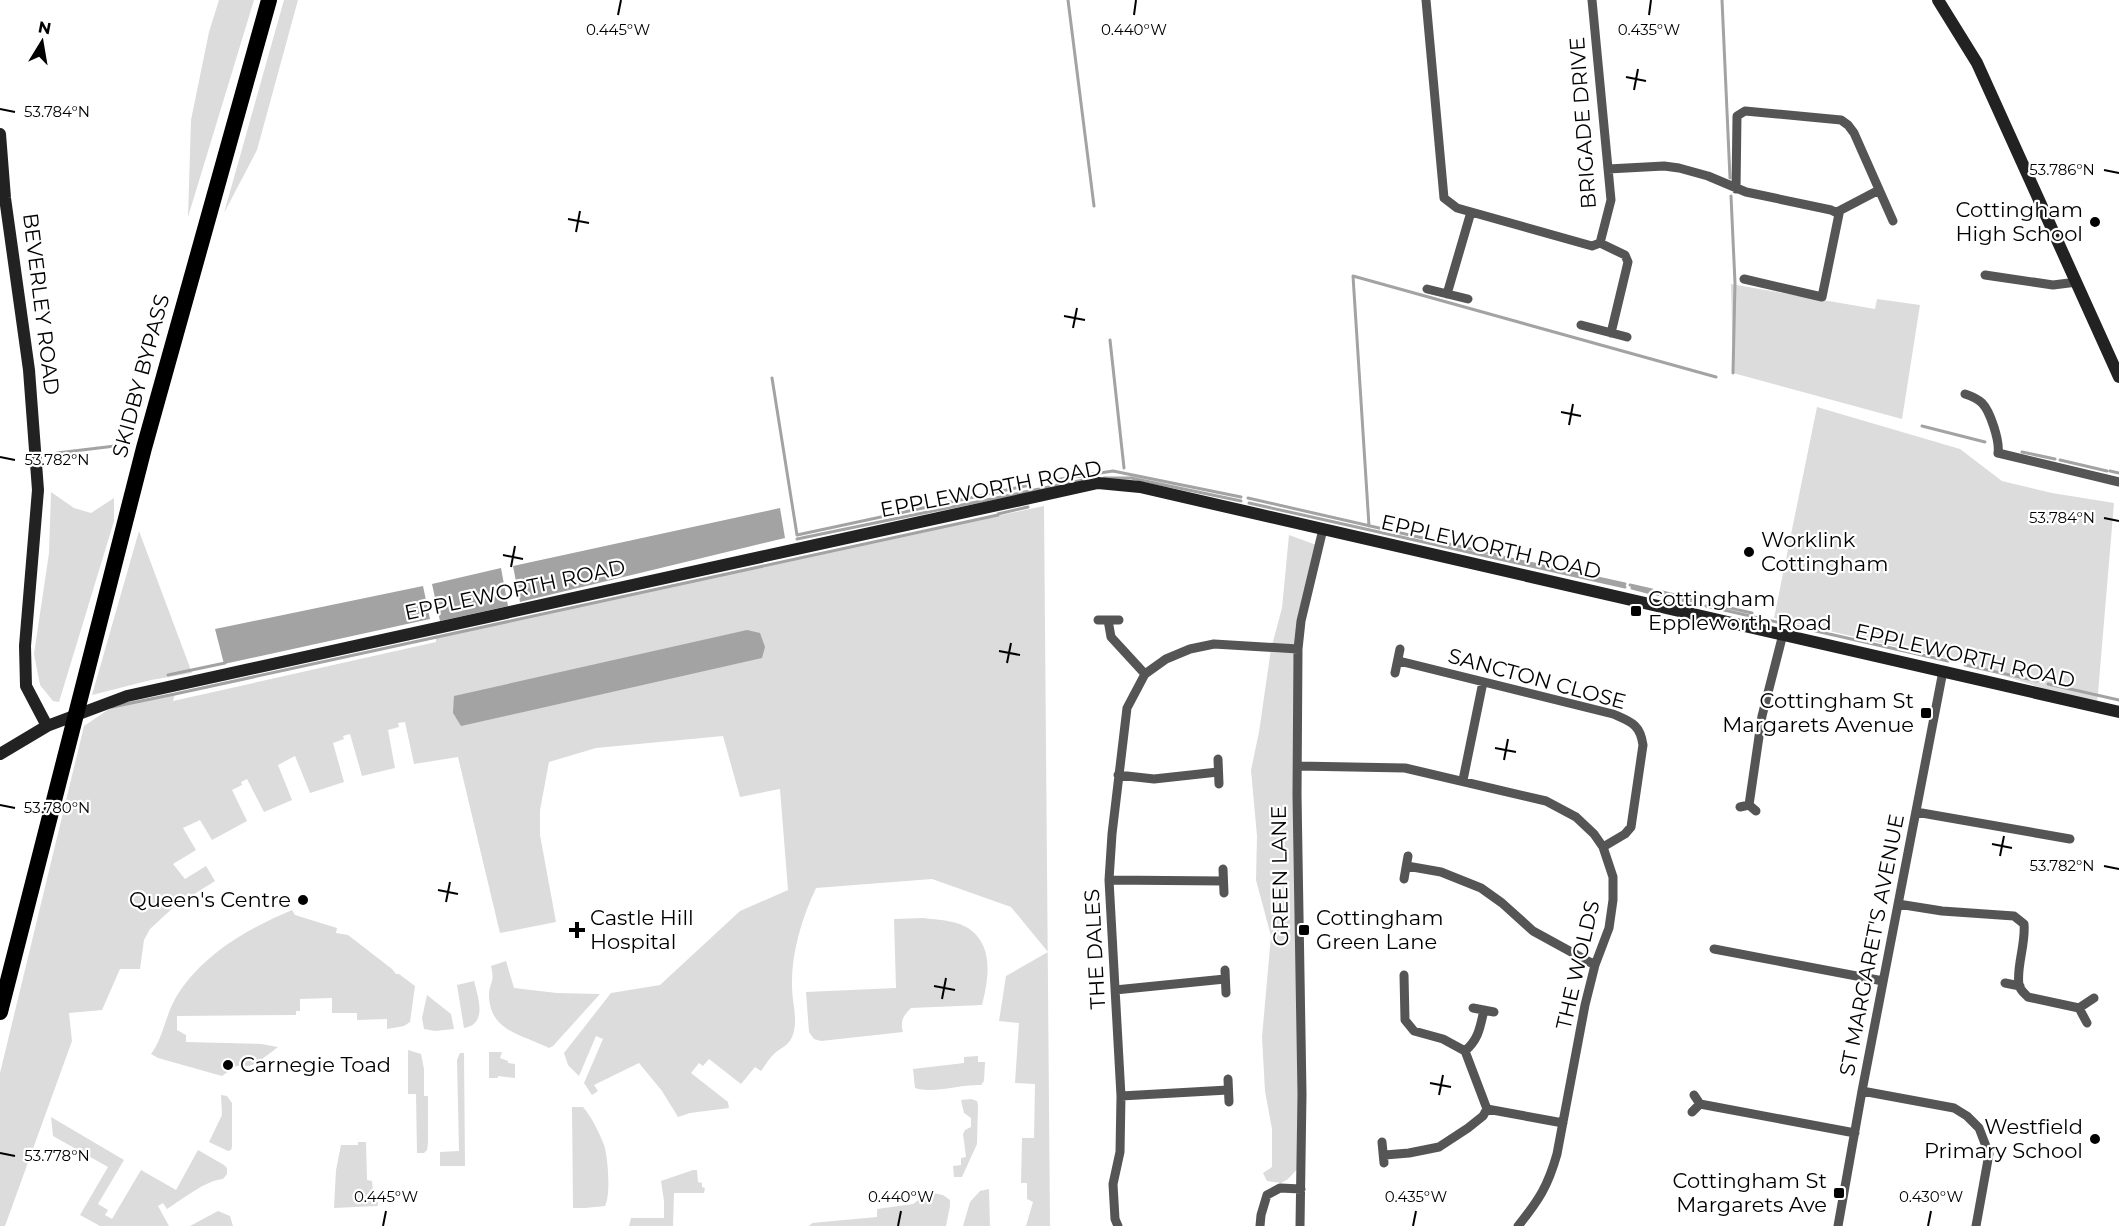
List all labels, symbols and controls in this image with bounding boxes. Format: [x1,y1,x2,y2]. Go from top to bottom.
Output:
north arrow [12,12,72,72]
text: N [37,17,53,38]
text: 0.445°W [586,20,650,39]
text: 0.440°W [1101,20,1167,39]
text: 0.435°W [1618,20,1681,39]
street label: BRIGADE DRIVE [1564,36,1601,210]
text: 53.784°N [24,102,90,121]
text: 53.786°N [2029,160,2095,179]
place label: Cottingham High School [1955,197,2083,246]
street label: BEVERLEY ROAD [18,211,65,396]
marker: Cottingham High School [2088,215,2102,229]
street label: SKIDBY BYPASS [107,291,174,460]
text: 53.782°N [25,450,90,469]
street label: EPPLEWORTH ROAD [878,455,1104,522]
text: 53.784°N [2029,508,2095,527]
street label: EPPLEWORTH ROAD [1379,509,1604,584]
place label: Worklink Cottingham [1761,527,1888,576]
marker: Worklink Cottingham [1742,545,1756,559]
street label: EPPLEWORTH ROAD [402,554,628,625]
place label: Cottingham Eppleworth Road [1648,586,1832,635]
marker: Cottingham Eppleworth Road [1629,604,1643,618]
street label: EPPLEWORTH ROAD [1853,618,2078,693]
street label: SANCTON CLOSE [1445,643,1629,714]
place label: Cottingham St Margarets Avenue [1722,688,1914,737]
marker: Cottingham St Margarets Avenue [1919,706,1933,720]
text: 53.780°N [24,798,90,817]
street label: GREEN LANE [1266,805,1293,947]
street label: ST MARGARET'S AVENUE [1834,812,1909,1078]
text: 53.782°N [2030,856,2095,875]
place label: Queen's Centre [129,887,291,912]
street label: THE DALES [1079,888,1110,1010]
marker: Queen's Centre [296,893,310,907]
street label: THE WOLDS [1551,898,1605,1032]
place label: Castle Hill Hospital [590,905,694,954]
place label: Cottingham Green Lane [1316,905,1443,954]
marker: Castle Hill Hospital [568,921,586,939]
marker: Cottingham Green Lane [1297,923,1311,937]
place label: Carnegie Toad [240,1052,391,1077]
marker: Carnegie Toad [221,1058,235,1072]
place label: Westfield Primary School [1924,1114,2083,1163]
marker: Westfield Primary School [2088,1132,2102,1146]
text: 53.778°N [24,1146,90,1165]
place label: Cottingham St Margarets Ave [1673,1168,1827,1217]
marker: Cottingham St Margarets Ave [1832,1186,1846,1200]
text: 0.445°W [354,1187,418,1206]
text: 0.440°W [868,1187,934,1206]
text: 0.435°W [1385,1187,1448,1206]
text: 0.430°W [1899,1187,1963,1206]

